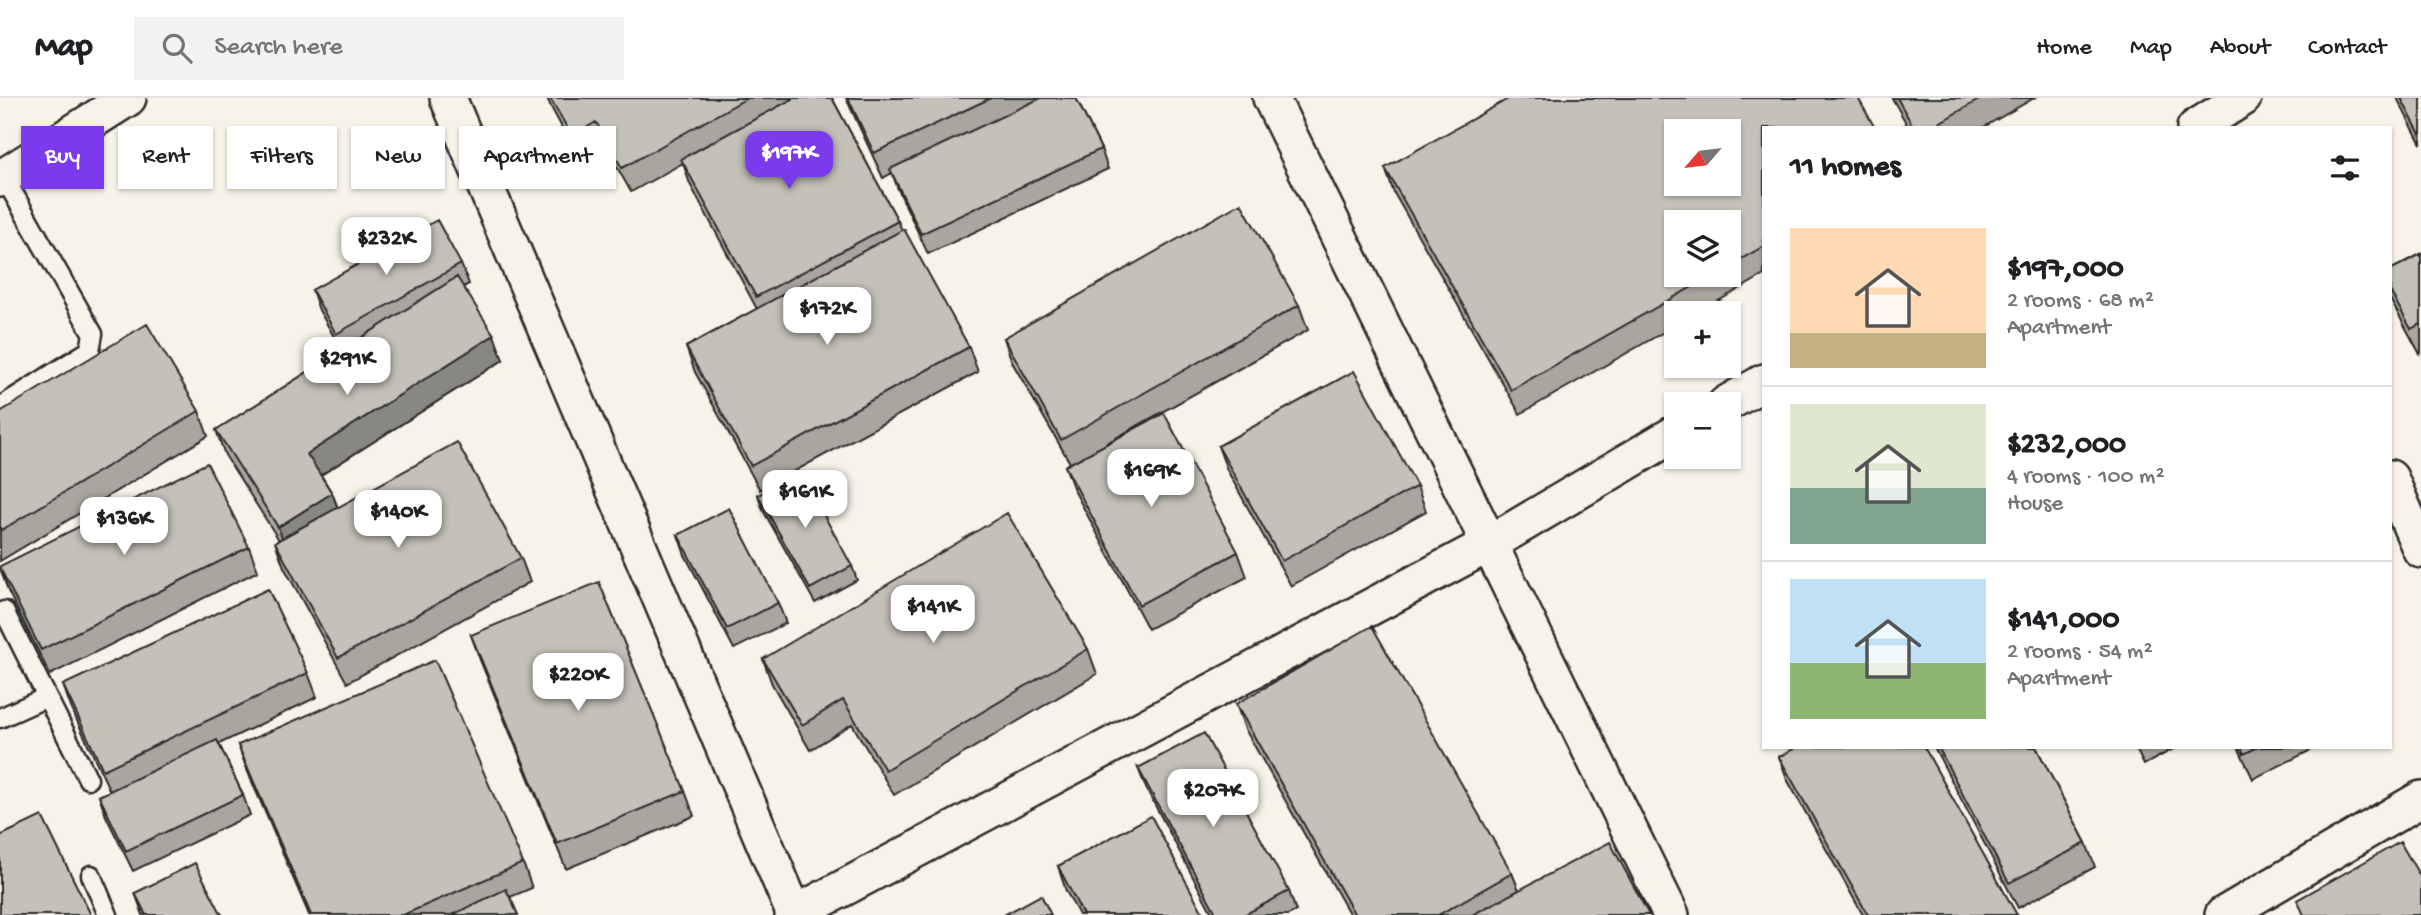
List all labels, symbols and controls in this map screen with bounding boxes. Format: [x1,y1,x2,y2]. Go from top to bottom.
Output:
search box [134,17,624,80]
text: Map [35,29,92,67]
icon: search [158,29,196,67]
text: Search here [214,33,343,64]
text: Home [2036,34,2092,63]
text: Map [2130,34,2172,63]
text: About [2210,34,2270,63]
text: Contact [2308,34,2386,63]
north arrow [1664,119,1741,196]
map controls [1664,119,1741,469]
chip: Buy [21,126,104,189]
chip: Rent [118,126,213,189]
chip: Filters [227,126,337,189]
chip: New [351,126,445,189]
chip: Apartment [459,126,616,189]
pin: $197K [740,132,838,191]
text: $197K [761,140,817,167]
icon: filters [2326,149,2364,187]
text: 11 homes [1790,151,1901,186]
button: layers [1664,210,1741,287]
pin: $232K [337,218,435,277]
text: $232K [357,226,415,253]
text: $197,000 [2007,253,2124,288]
icon: home [1846,256,1930,340]
pin: $172K [778,288,876,347]
text: 2 rooms · 68 m² [2007,288,2154,315]
text: $172K [799,296,855,323]
button: + [1664,301,1741,378]
text: Apartment [2007,315,2111,342]
pin: $291K [298,338,396,397]
text: $291K [319,346,375,373]
button: − [1664,392,1741,469]
text: $232,000 [2007,429,2126,464]
icon: home [1846,432,1930,516]
pin: $169K [1102,450,1200,509]
text: $169K [1123,458,1179,485]
text: 4 rooms · 100 m² [2007,464,2165,491]
pin: $161K [756,470,854,530]
text: $161K [778,479,832,506]
pin: $140K [349,490,447,550]
text: House [2007,491,2063,518]
pin: $136K [75,498,173,557]
text: $140K [370,499,426,526]
text: $136K [96,506,152,533]
pin: $141K [884,586,982,645]
text: $141K [907,594,959,621]
text: $141,000 [2007,604,2119,639]
icon: home [1846,607,1930,691]
text: 2 rooms · 54 m² [2007,639,2153,666]
pin: $220K [529,654,627,713]
text: $220K [549,662,607,689]
text: Apartment [2007,666,2111,693]
pin: $207K [1164,770,1262,829]
text: $207K [1183,778,1243,805]

